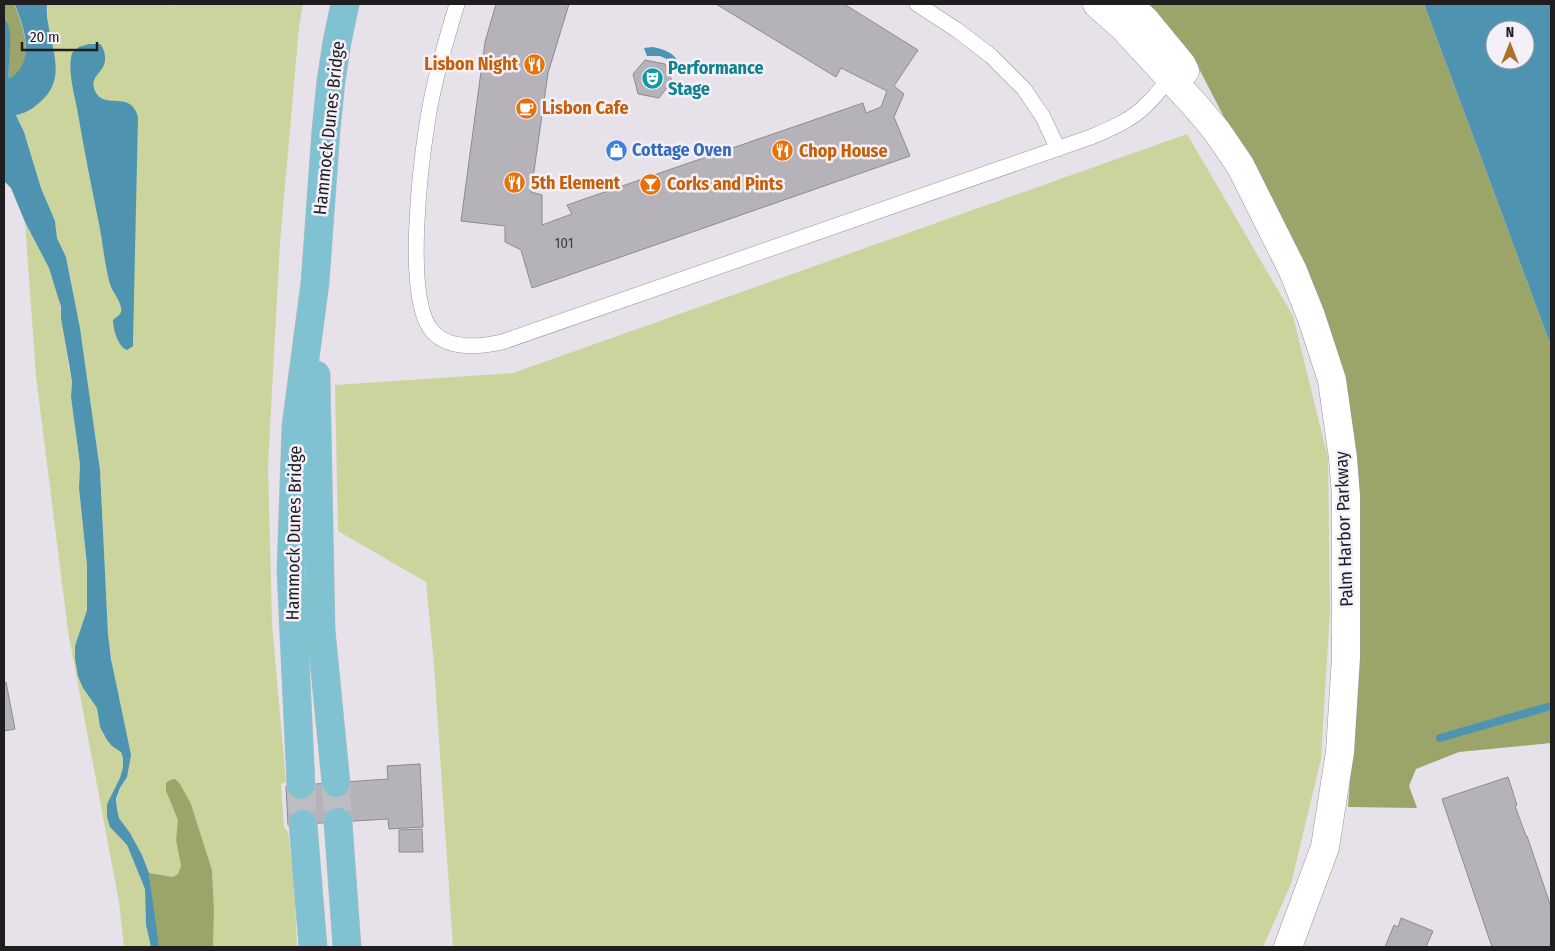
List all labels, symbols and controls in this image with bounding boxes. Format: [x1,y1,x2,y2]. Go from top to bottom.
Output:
scale bar [22,20,98,52]
north arrow [1485,20,1535,70]
text: N [1506,24,1514,41]
text: 20 m [30,28,60,46]
street label: Hammock Dunes Bridge [309,40,349,216]
restaurant icon: Lisbon Night [522,52,546,76]
place label: Lisbon Night [424,53,519,75]
place label: Performance Stage [668,57,764,100]
theatre icon: Performance Stage [640,66,664,90]
cafe icon: Lisbon Cafe [514,96,538,120]
place label: Lisbon Cafe [542,97,629,119]
shop icon: Cottage Oven [604,138,628,162]
place label: Cottage Oven [632,139,732,161]
restaurant icon: Chop House [771,139,795,163]
place label: Chop House [799,140,888,162]
restaurant icon: 5th Element [503,171,527,195]
place label: 5th Element [531,172,621,194]
bar icon: Corks and Pints [639,172,663,196]
place label: Corks and Pints [667,173,783,195]
house number: 101 [554,234,574,252]
street label: Hammock Dunes Bridge [281,445,307,621]
street label: Palm Harbor Parkway [1330,451,1358,607]

